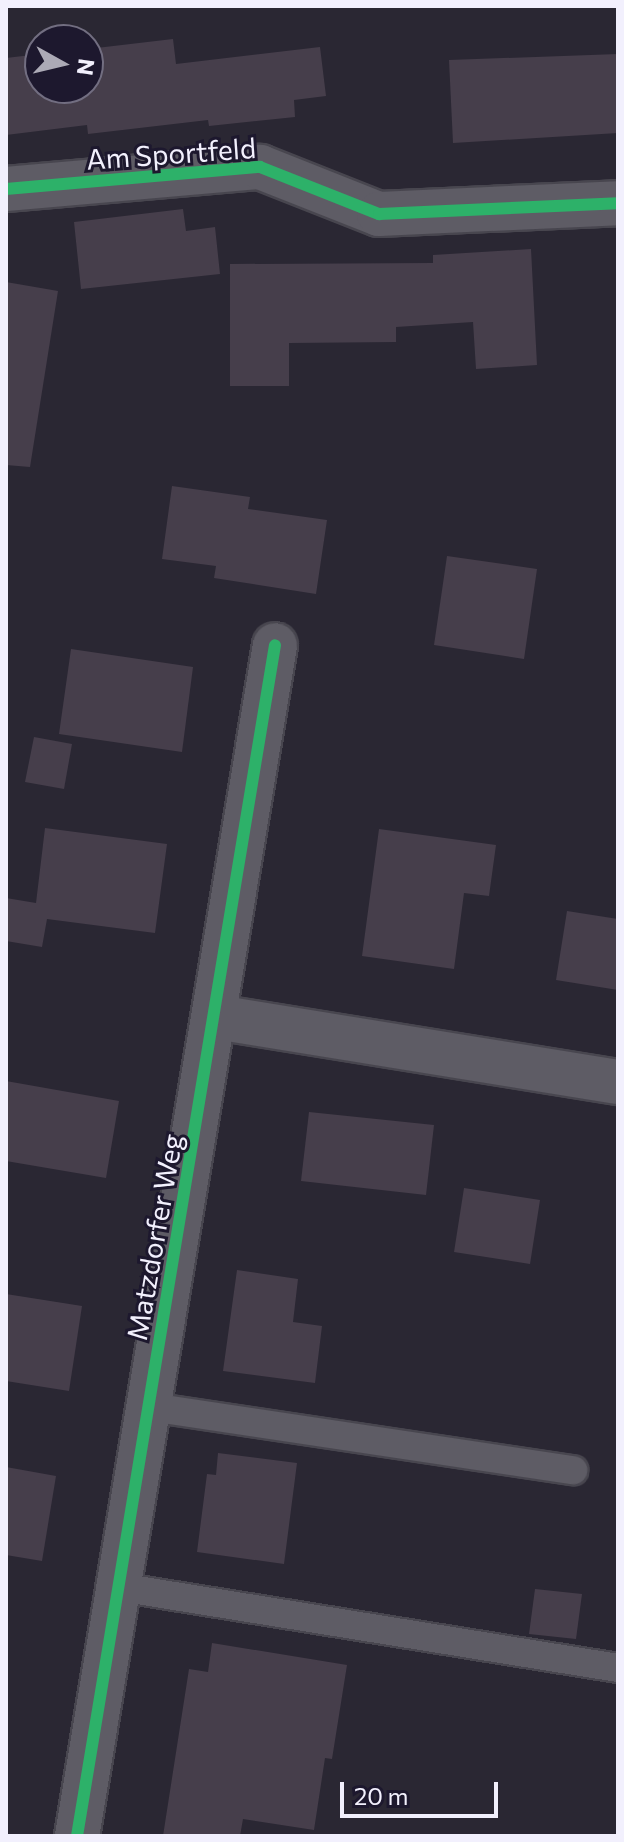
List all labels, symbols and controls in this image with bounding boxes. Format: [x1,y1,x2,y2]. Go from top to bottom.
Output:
north arrow [24,24,104,104]
text: N [72,57,101,77]
street label: Am Sportfeld [85,130,257,176]
street label: Matzdorfer Weg [119,1131,189,1343]
scale bar [344,1766,502,1816]
text: 20 m [354,1781,408,1810]

